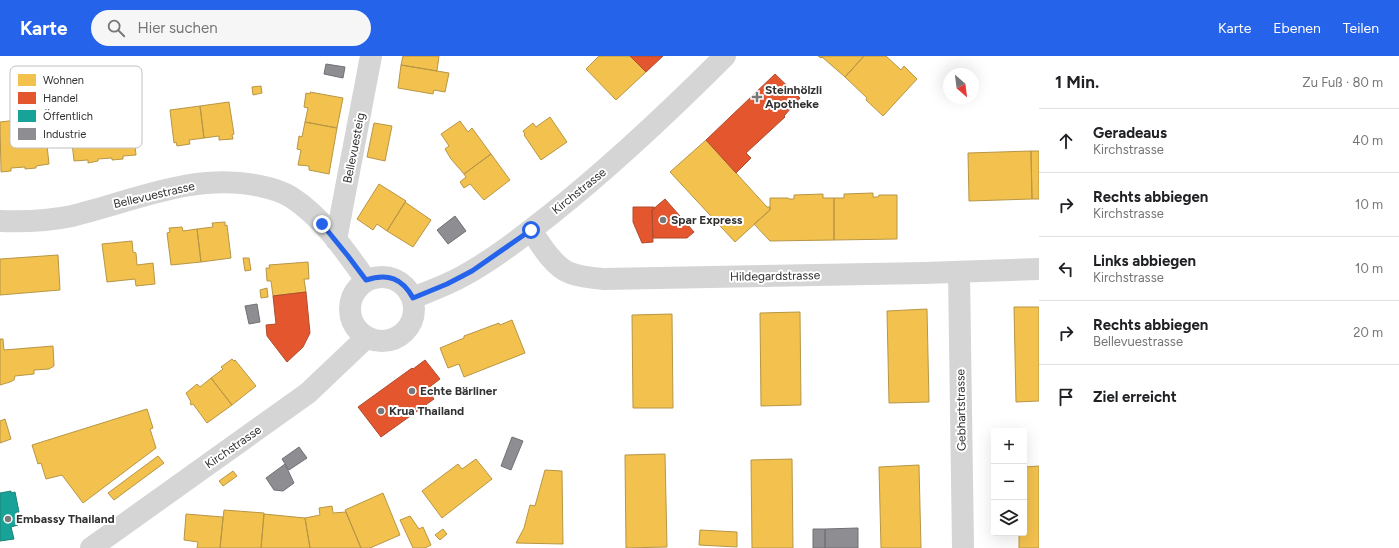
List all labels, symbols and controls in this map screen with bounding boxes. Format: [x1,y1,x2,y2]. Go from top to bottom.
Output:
search box [91,10,371,46]
text: Karte [20,17,67,40]
icon: search [105,17,127,39]
text: Hier suchen [137,19,218,37]
text: Karte [1218,20,1251,37]
text: Ebenen [1273,20,1321,37]
text: Teilen [1343,20,1379,37]
legend [10,66,142,148]
north arrow [943,68,979,104]
text: 1 Min. [1055,72,1099,92]
text: Wohnen [43,74,84,87]
text: Zu Fuß · 80 m [1302,75,1383,90]
place label: Steinhölzli Apotheke [765,83,822,111]
text: Handel [43,92,78,105]
marker: Steinhölzli Apotheke [752,92,762,102]
text: Öffentlich [43,109,93,123]
street label: Bellevuesteig [340,112,368,184]
text: Geradeaus [1093,124,1167,142]
text: Industrie [43,128,86,141]
icon: ahead [1055,130,1077,152]
text: 40 m [1352,133,1383,148]
text: Kirchstrasse [1093,142,1164,157]
street label: Kirchstrasse [549,165,609,217]
street label: Bellevuestrasse [112,179,196,211]
text: Rechts abbiegen [1093,188,1208,206]
icon: right [1055,194,1077,216]
text: 10 m [1355,197,1383,212]
text: Kirchstrasse [1093,206,1164,221]
place label: Spar Express [671,213,743,227]
route end [313,215,331,233]
marker: Spar Express [658,215,668,225]
route start [522,221,540,239]
text: Links abbiegen [1093,252,1196,270]
icon: left [1055,258,1077,280]
text: 10 m [1355,261,1383,276]
street label: Hildegardstrasse [730,268,821,284]
text: Kirchstrasse [1093,270,1164,285]
text: Rechts abbiegen [1093,316,1208,334]
icon: right [1055,322,1077,344]
text: 20 m [1353,325,1383,340]
text: Bellevuestrasse [1093,334,1183,349]
street label: Gebhartstrasse [953,368,969,451]
place label: Echte Bärliner [420,384,497,398]
marker: Echte Bärliner [407,386,417,396]
icon: arrive [1055,386,1077,408]
text: Ziel erreicht [1093,388,1177,406]
place label: Krua Thailand [389,404,464,418]
marker: Krua Thailand [376,406,386,416]
street label: Kirchstrasse [202,422,264,471]
map controls [991,428,1027,536]
button: + [991,428,1027,464]
button: − [991,464,1027,500]
button: layers [991,500,1027,536]
place label: Embassy Thailand [16,512,115,526]
marker: Embassy Thailand [3,514,13,524]

